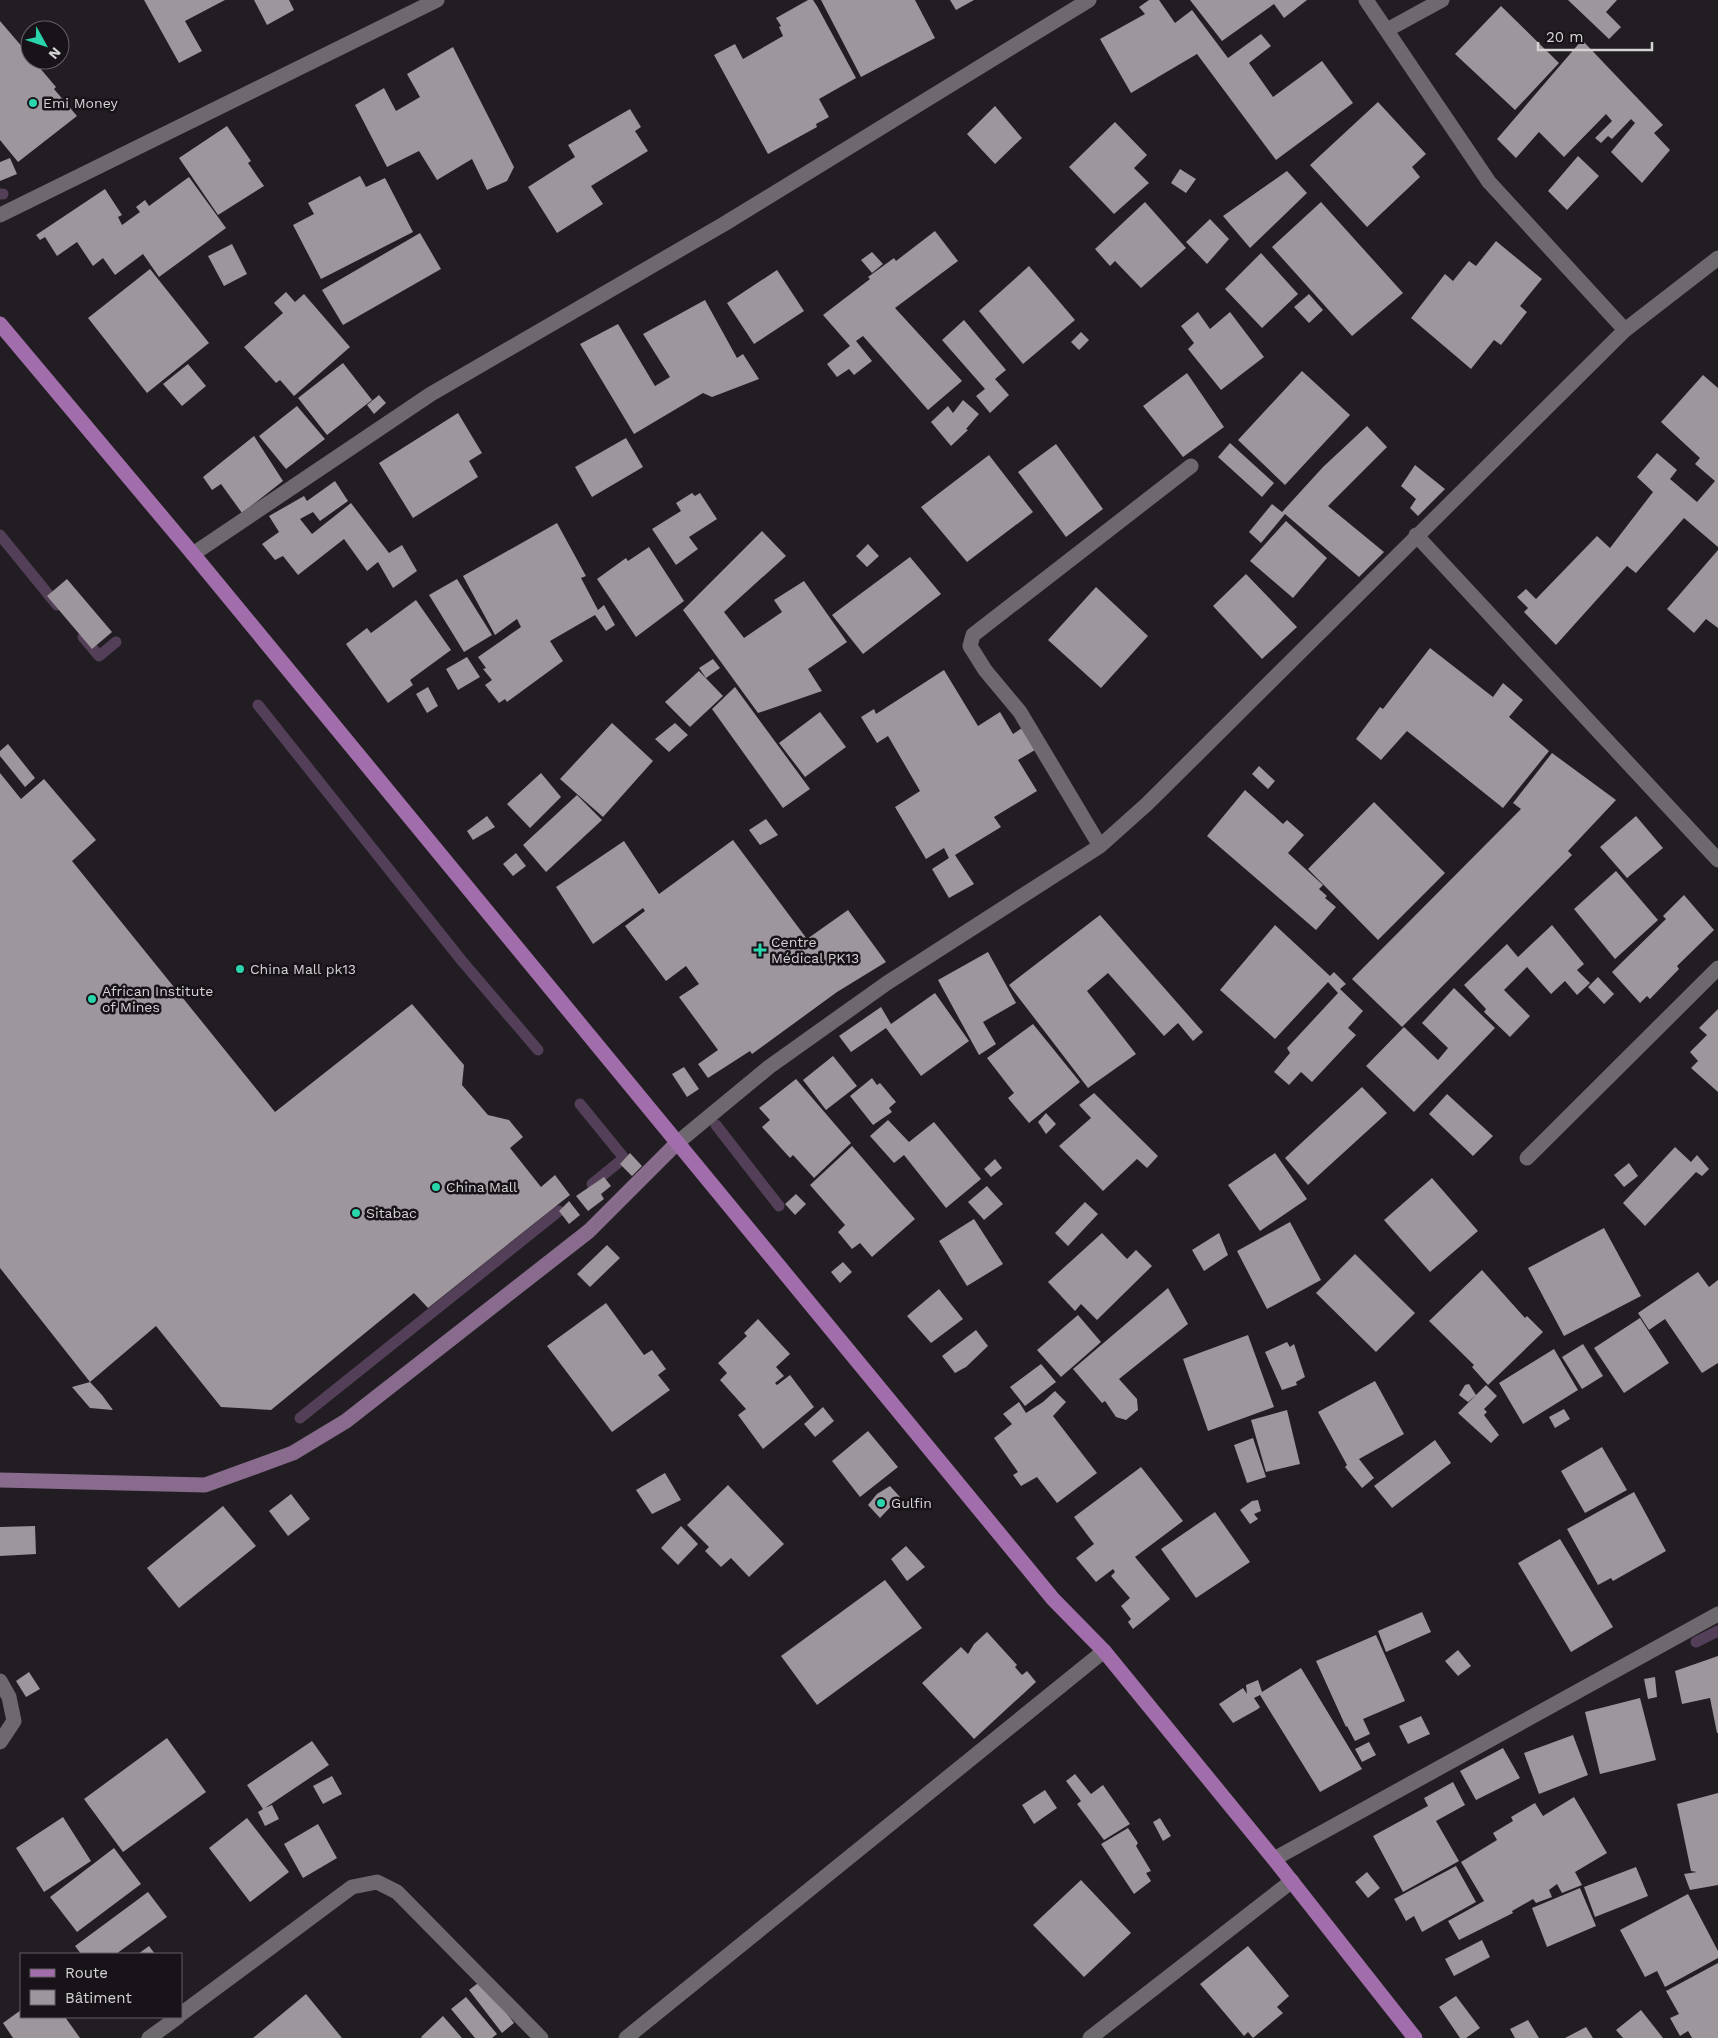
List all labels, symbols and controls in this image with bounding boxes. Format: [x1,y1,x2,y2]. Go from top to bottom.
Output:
north arrow [20,20,70,70]
scale bar [1538,20,1652,52]
text: 20 m [1546,28,1584,46]
text: N [45,44,64,62]
place label: Emi Money [43,95,118,111]
marker: Emi Money [27,97,39,109]
place label: Centre Médical PK13 [771,934,859,966]
marker: Centre Médical PK13 [753,943,767,957]
place label: China Mall pk13 [250,961,356,977]
marker: China Mall pk13 [234,963,246,975]
place label: African Institute of Mines [102,983,213,1015]
marker: African Institute of Mines [86,993,98,1005]
place label: China Mall [446,1179,518,1195]
marker: China Mall [430,1181,442,1193]
place label: Sitabac [366,1205,417,1221]
marker: Sitabac [350,1207,362,1219]
place label: Gulfin [891,1495,932,1511]
marker: Gulfin [875,1497,887,1509]
legend [20,1953,182,2018]
text: Route [65,1964,108,1982]
text: Bâtiment [65,1989,132,2007]

